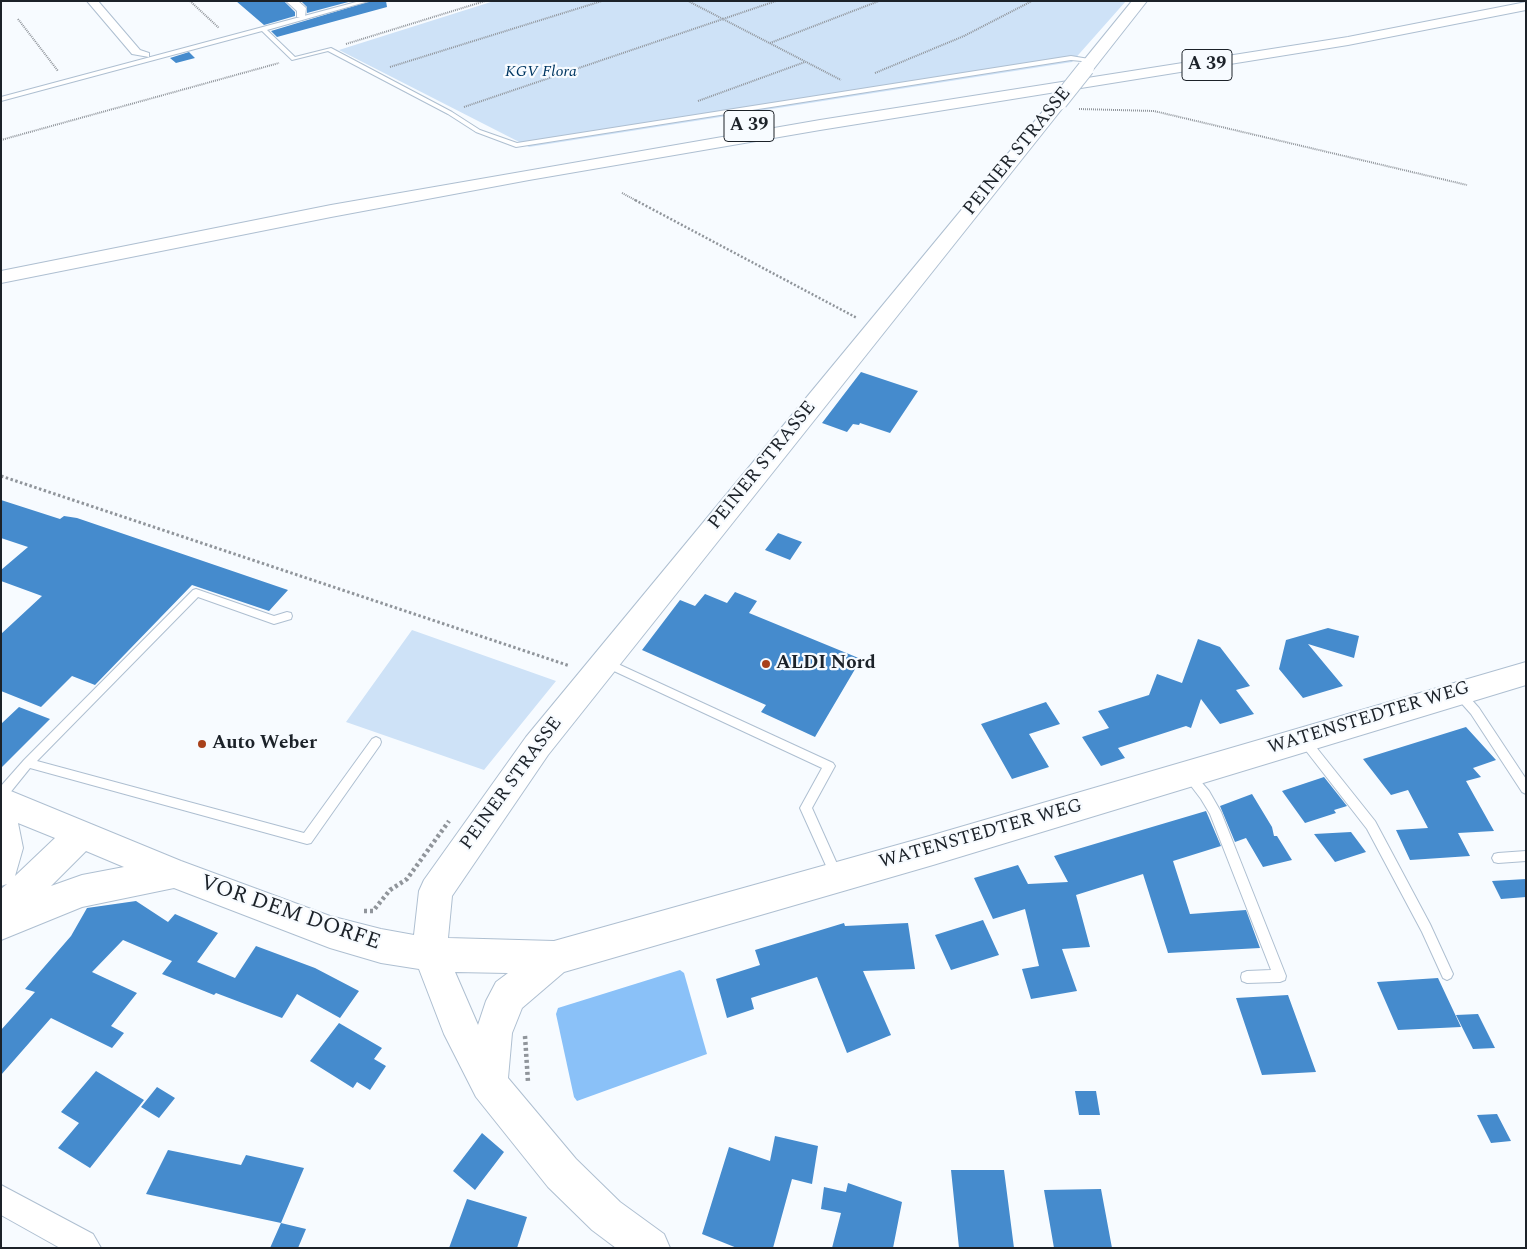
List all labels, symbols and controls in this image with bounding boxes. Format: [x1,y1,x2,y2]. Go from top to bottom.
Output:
road number: A 39 [1182,50,1232,80]
park label: KGV Flora [505,63,577,83]
street label: PEINER STRASSE [959,83,1077,221]
road number: A 39 [724,110,774,142]
street label: PEINER STRASSE [704,397,822,535]
place label: ALDI Nord [776,653,876,675]
marker: ALDI Nord [760,658,772,670]
street label: WATENSTEDTER WEG [1265,677,1473,761]
street label: PEINER STRASSE [456,713,568,855]
place label: Auto Weber [212,733,317,755]
marker: Auto Weber [196,738,208,750]
street label: WATENSTEDTER WEG [877,795,1085,875]
street label: VOR DEM DORFE [196,871,384,957]

